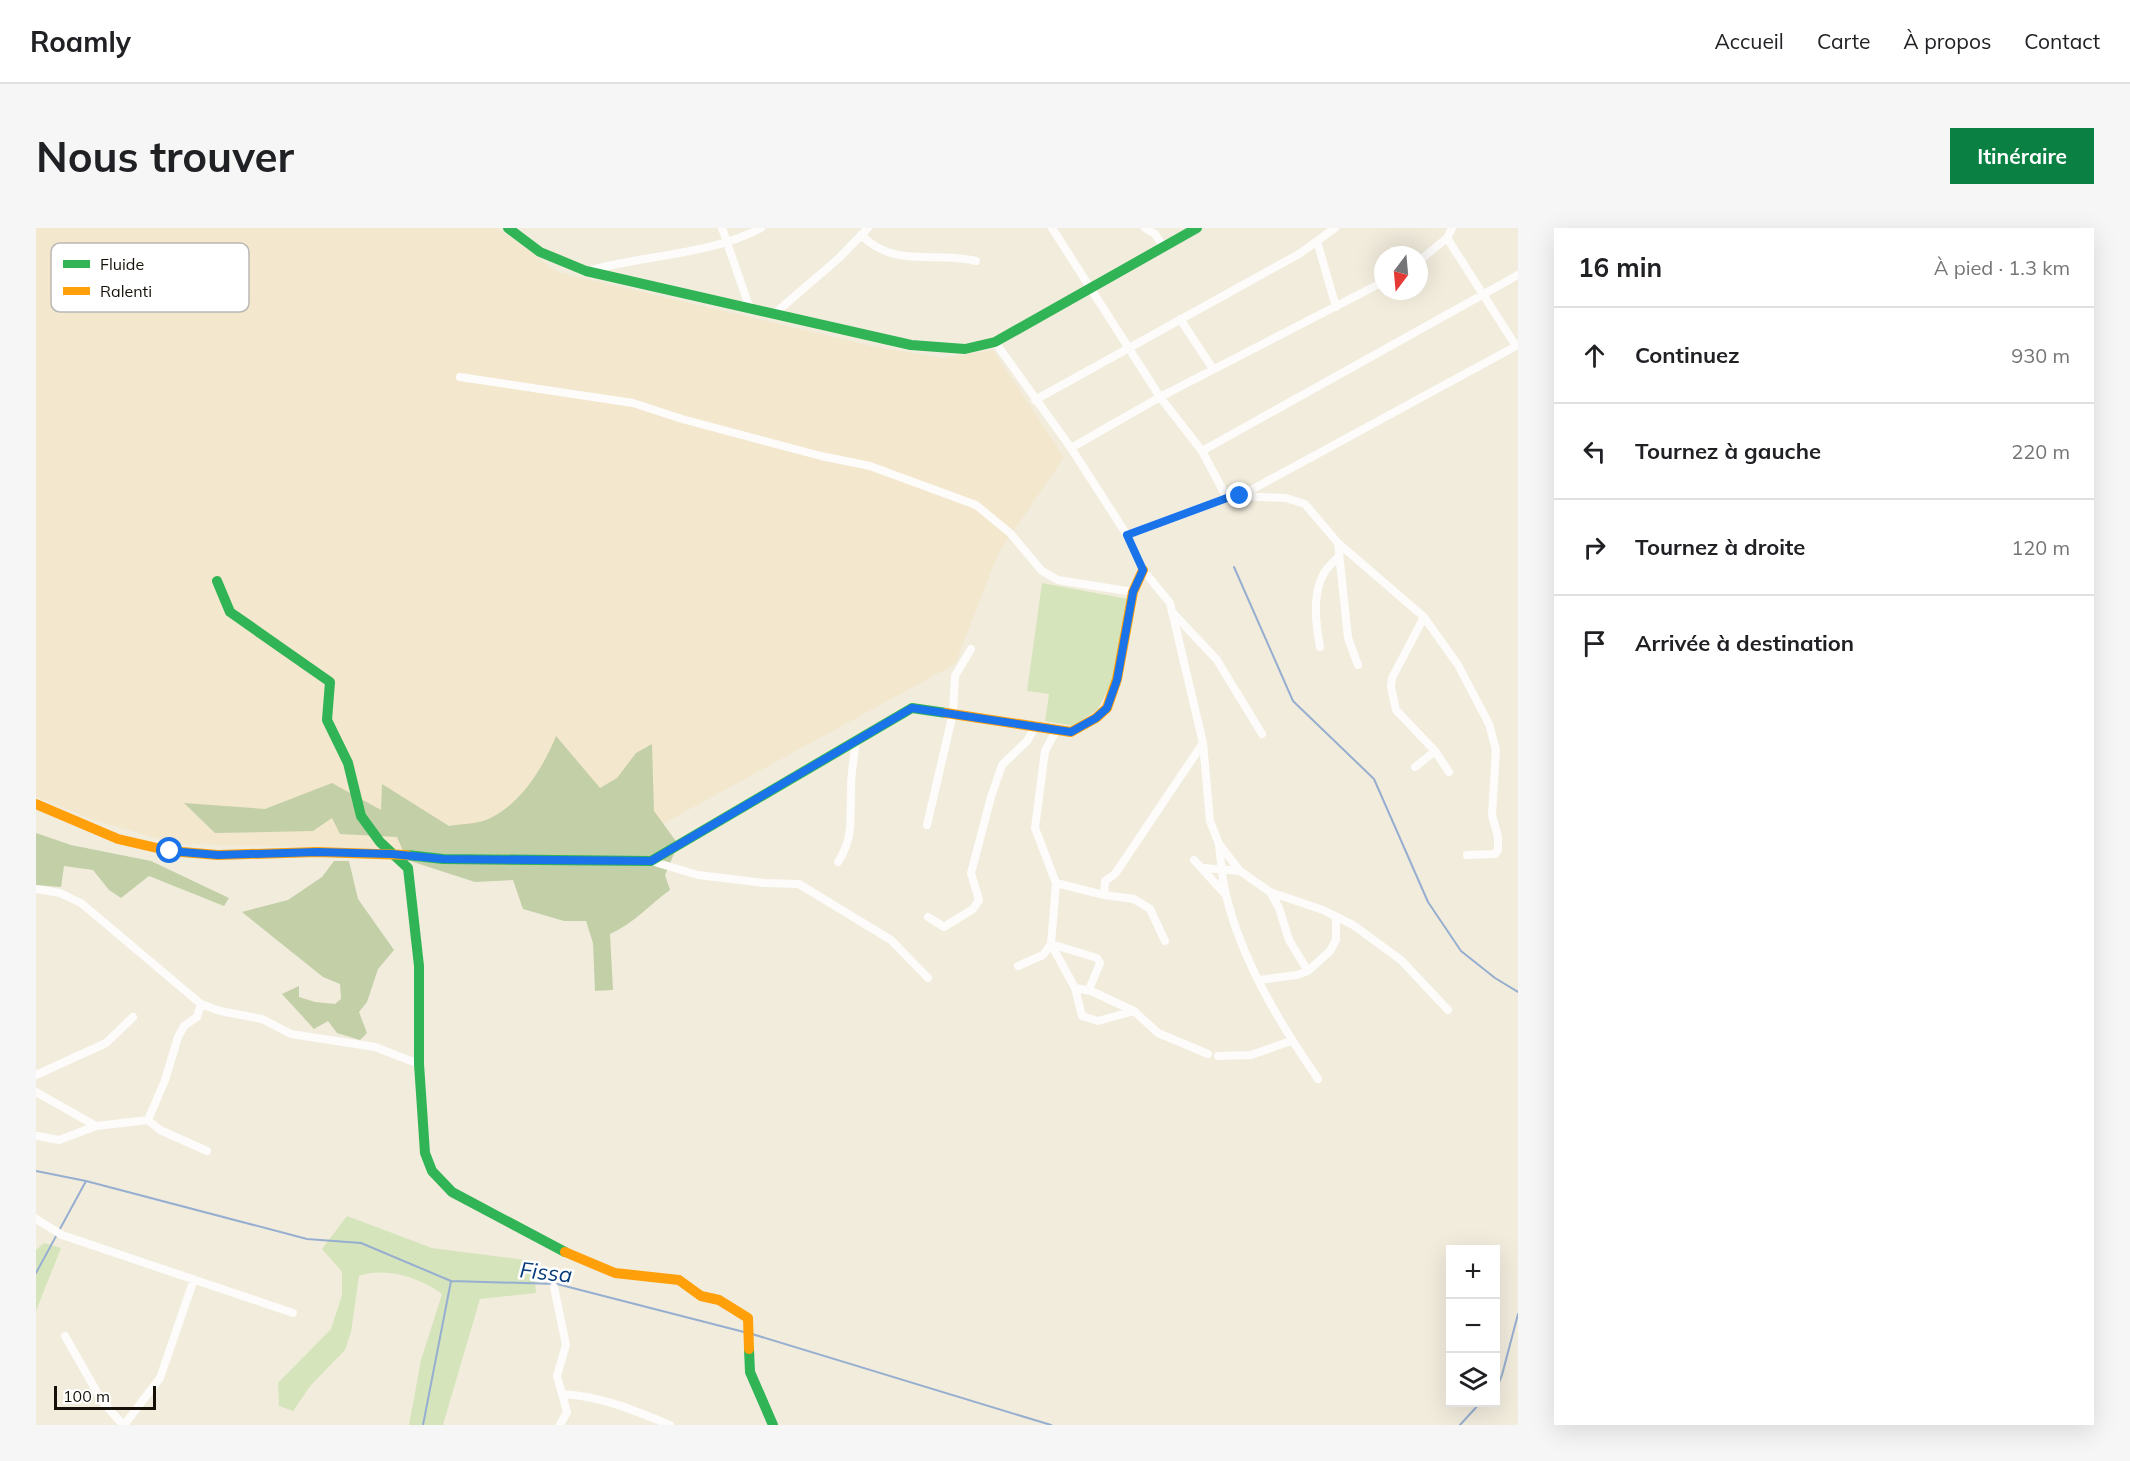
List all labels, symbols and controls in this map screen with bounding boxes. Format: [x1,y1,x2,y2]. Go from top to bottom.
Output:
text: Roamly [30,24,131,59]
text: Accueil [1714,28,1784,54]
text: Carte [1817,28,1870,54]
text: À propos [1903,28,1991,54]
text: Contact [2024,28,2100,54]
button: Itinéraire [1950,128,2094,184]
text: Nous trouver [36,130,294,183]
legend [51,243,249,312]
north arrow [1374,246,1428,300]
text: 16 min [1578,251,1662,284]
text: Fluide [100,254,144,274]
text: À pied · 1.3 km [1934,255,2070,280]
text: Ralenti [100,281,152,301]
icon: ahead [1578,339,1611,372]
text: Continuez [1635,341,1740,369]
text: 930 m [2011,343,2070,368]
icon: left [1578,435,1611,468]
text: Tournez à gauche [1635,437,1821,465]
text: 220 m [2011,439,2070,464]
route end [1226,482,1252,508]
icon: right [1578,531,1611,564]
text: Tournez à droite [1635,533,1805,561]
text: 120 m [2011,535,2070,560]
icon: arrive [1578,627,1611,660]
text: Arrivée à destination [1635,629,1854,657]
route start [156,837,182,863]
map controls [1446,1245,1500,1407]
button: + [1446,1245,1500,1299]
water label: Fissa [518,1255,574,1289]
button: − [1446,1299,1500,1353]
button: layers [1446,1353,1500,1407]
scale bar [54,1383,156,1410]
text: 100 m [63,1386,110,1406]

